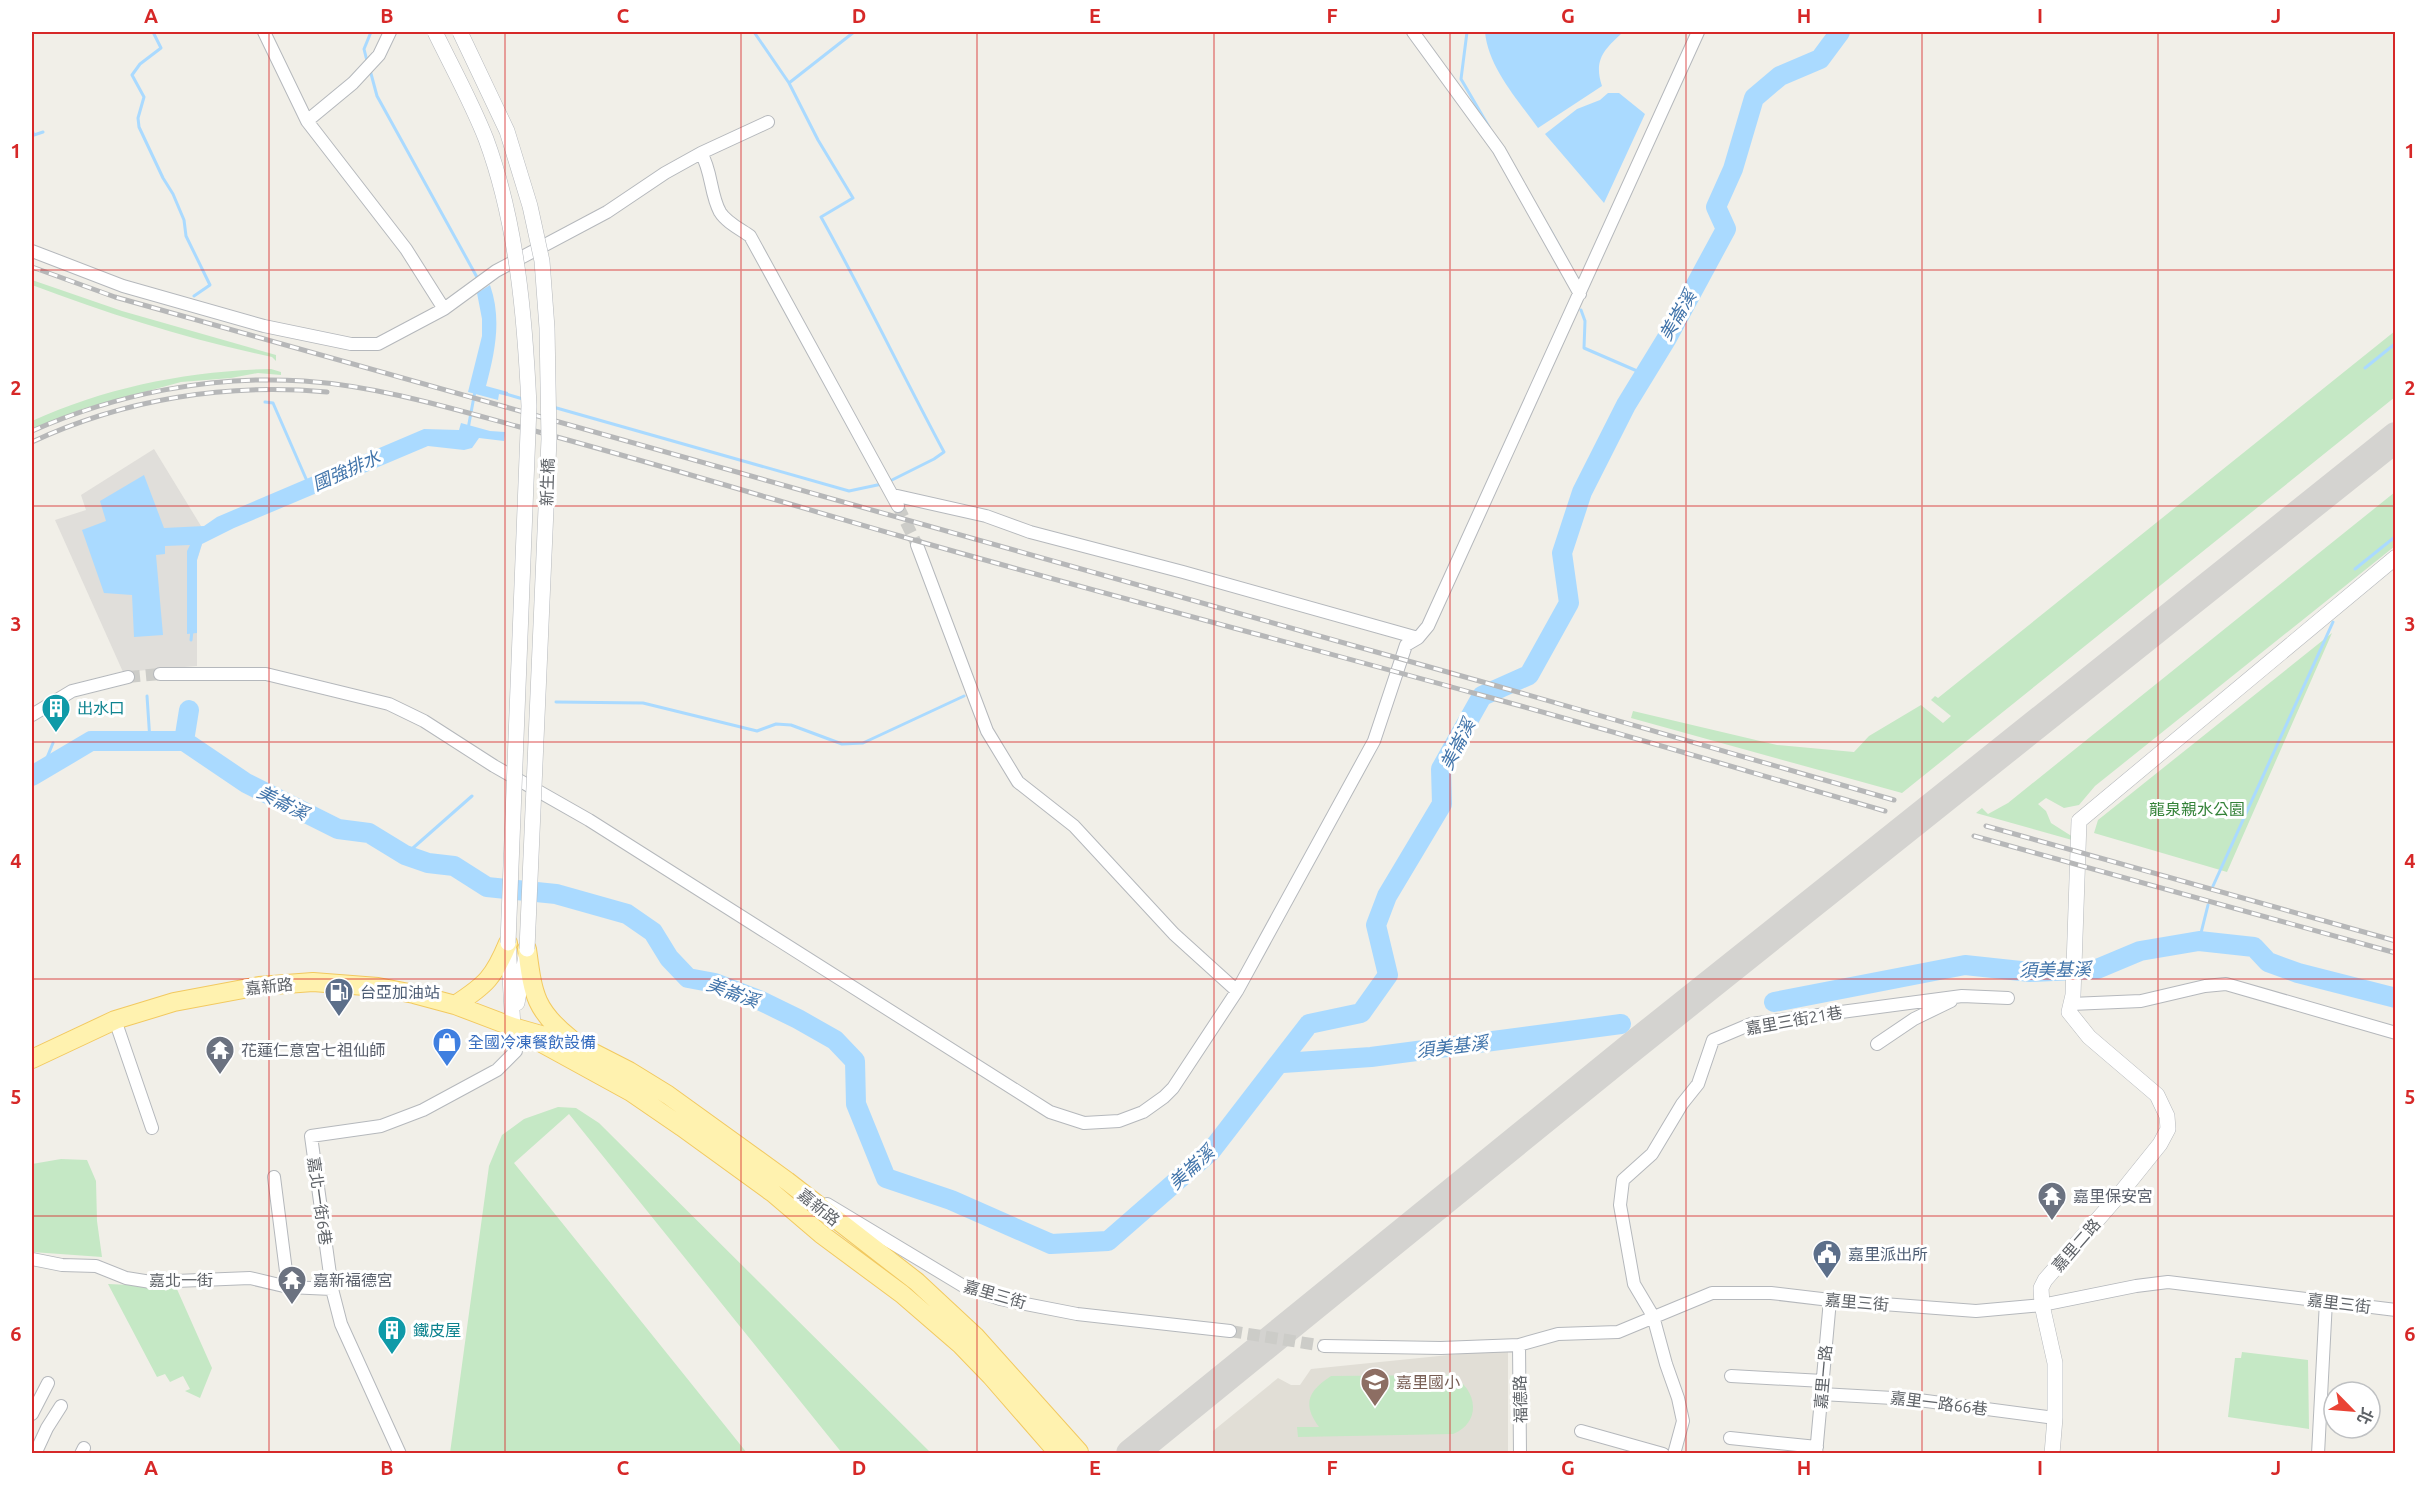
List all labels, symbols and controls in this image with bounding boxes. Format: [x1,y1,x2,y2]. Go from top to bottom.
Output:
text: A [144,4,158,27]
text: B [380,4,394,27]
text: C [617,4,630,27]
text: D [852,4,866,27]
text: E [1089,4,1101,27]
text: F [1326,4,1338,27]
text: G [1561,4,1575,27]
text: H [1797,4,1811,27]
text: I [2037,4,2043,27]
text: J [2271,4,2281,27]
text: 1 [10,139,22,162]
text: 1 [2404,139,2416,162]
water label: 美崙溪 [1655,284,1701,343]
text: 2 [10,376,22,399]
text: 2 [2404,376,2416,399]
water label: 國強排水 [309,446,384,494]
street label: 新生橋 [537,458,557,506]
text: 3 [10,612,22,635]
text: 3 [2404,612,2416,635]
building icon: 出水口 [40,692,72,734]
place label: 出水口 [77,699,125,717]
water label: 美崙溪 [1436,713,1480,773]
water label: 美崙溪 [254,781,314,825]
park label: 龍泉親水公園 [2149,800,2245,818]
text: 4 [10,849,22,872]
text: 4 [2404,849,2416,872]
water label: 須美基溪 [2019,958,2094,980]
water label: 美崙溪 [704,973,765,1012]
street label: 嘉新路 [244,975,294,997]
fuel station icon: 台亞加油站 [323,976,355,1018]
place label: 台亞加油站 [360,983,440,1001]
street label: 嘉里三街21巷 [1744,1003,1844,1037]
shop icon: 全國冷凍餐飲設備 [431,1026,463,1068]
water label: 須美基溪 [1415,1031,1492,1060]
place label: 全國冷凍餐飲設備 [468,1033,596,1051]
temple icon: 花蓮仁意宮七祖仙師 [204,1034,236,1076]
place label: 花蓮仁意宮七祖仙師 [241,1041,385,1059]
text: 5 [10,1085,22,1108]
text: 5 [2404,1085,2416,1108]
water label: 美崙溪 [1164,1139,1220,1193]
street label: 嘉北一街6巷 [305,1156,335,1246]
temple icon: 嘉里保安宮 [2036,1180,2068,1222]
street label: 嘉新路 [795,1185,843,1229]
place label: 嘉里保安宮 [2073,1187,2153,1205]
street label: 嘉里二路 [2048,1215,2104,1275]
public building icon: 嘉里派出所 [1811,1238,1843,1280]
place label: 嘉里派出所 [1848,1245,1928,1263]
temple icon: 嘉新福德宮 [276,1264,308,1306]
street label: 嘉北一街 [149,1271,213,1289]
place label: 嘉新福德宮 [313,1271,393,1289]
street label: 嘉里三街 [962,1277,1028,1311]
street label: 嘉里三街 [1824,1290,1890,1314]
street label: 嘉里三街 [2306,1290,2372,1316]
building icon: 鐵皮屋 [376,1314,408,1356]
place label: 鐵皮屋 [413,1321,461,1339]
text: 6 [10,1322,22,1345]
text: 6 [2404,1322,2416,1345]
street label: 嘉里一路 [1811,1344,1835,1410]
school or university icon: 嘉里國小 [1359,1366,1391,1408]
place label: 嘉里國小 [1396,1373,1460,1391]
street label: 福德路 [1511,1375,1529,1423]
north arrow [2322,1380,2382,1440]
street label: 嘉里一路66巷 [1889,1388,1989,1418]
text: 北 [2354,1405,2377,1427]
text: A [144,1456,158,1479]
text: B [380,1456,394,1479]
text: C [617,1456,630,1479]
text: D [852,1456,866,1479]
text: E [1089,1456,1101,1479]
text: F [1326,1456,1338,1479]
text: G [1561,1456,1575,1479]
text: H [1797,1456,1811,1479]
text: I [2037,1456,2043,1479]
text: J [2271,1456,2281,1479]

